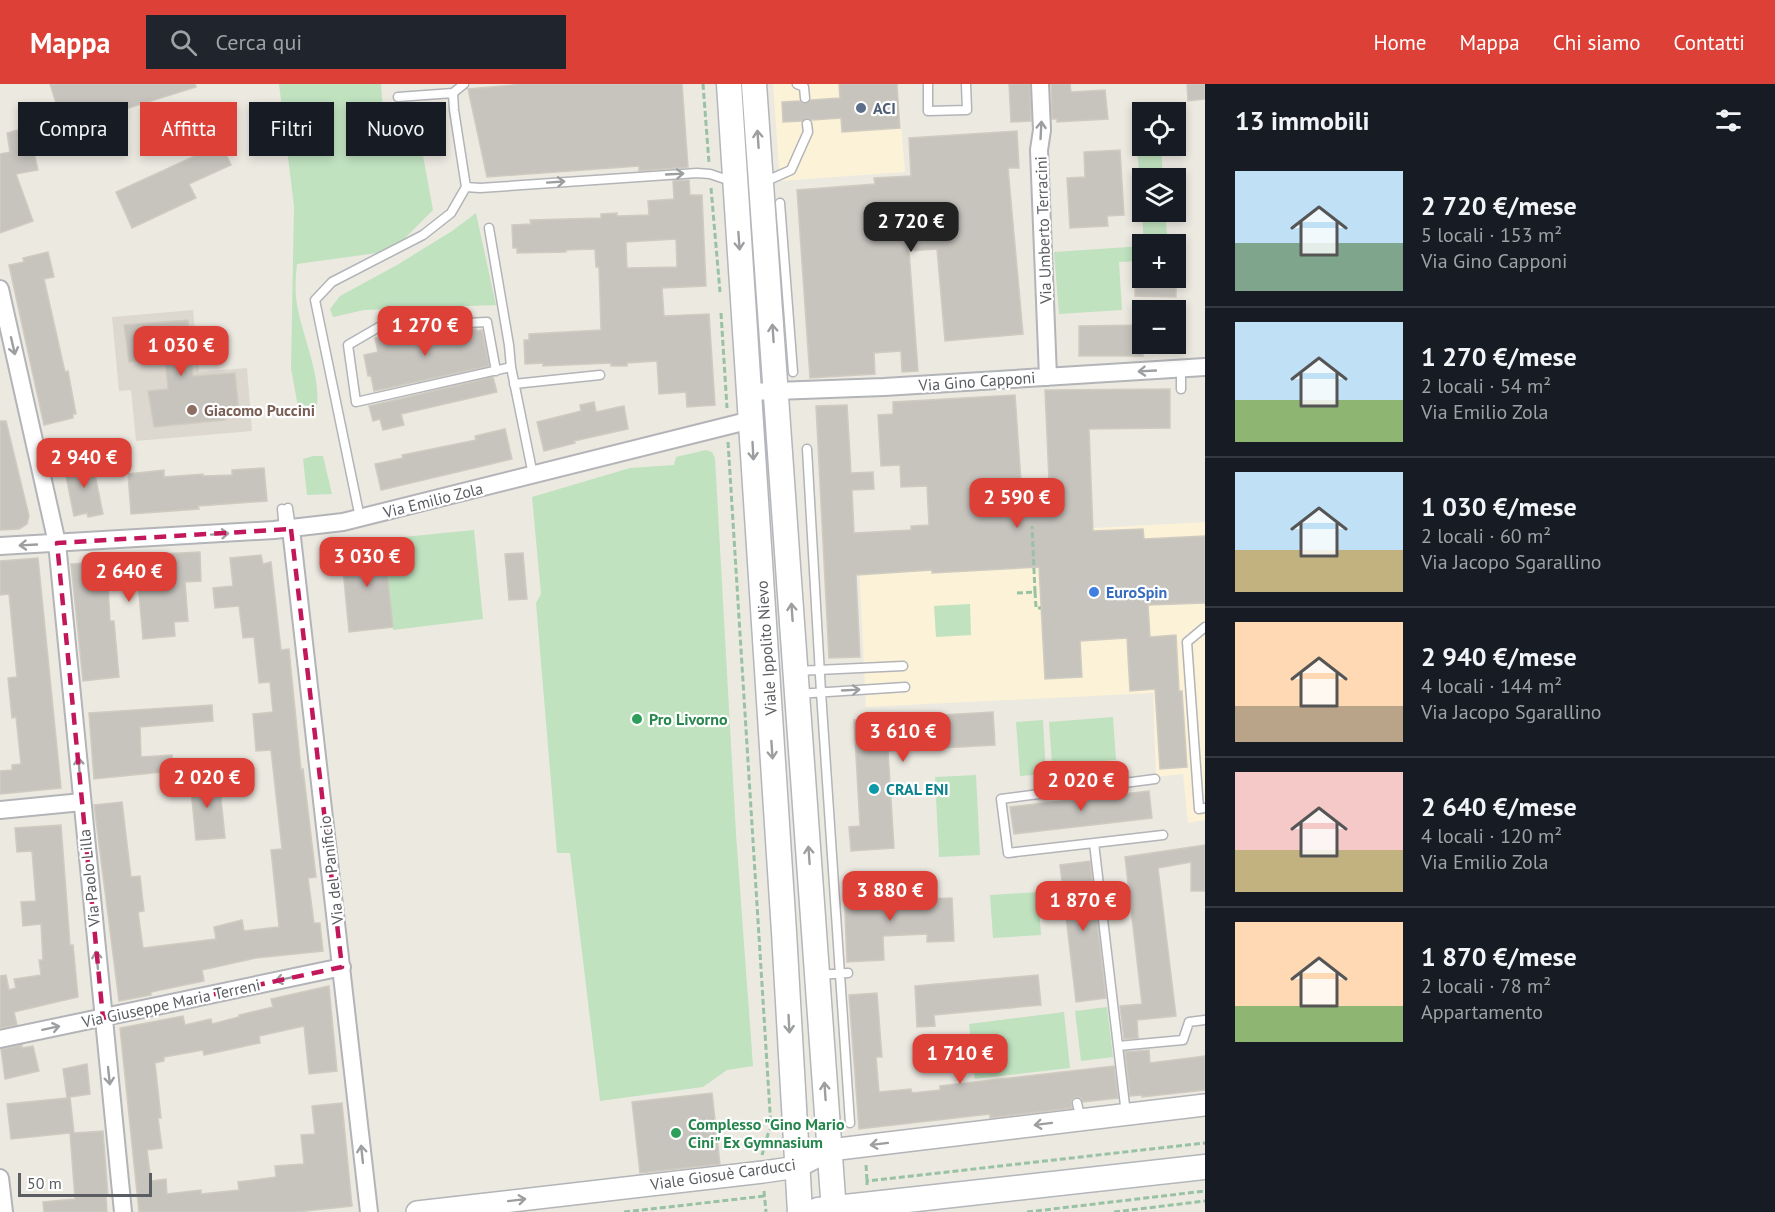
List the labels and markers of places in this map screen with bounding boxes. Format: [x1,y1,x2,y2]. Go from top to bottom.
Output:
place label: ACI [873,98,896,118]
marker: ACI [854,101,868,115]
pin: 2 720 € [856,202,966,253]
pin: 1 270 € [370,306,480,357]
pin: 1 030 € [126,326,236,377]
place label: Giacomo Puccini [204,400,315,420]
marker: Giacomo Puccini [185,403,199,417]
pin: 2 940 € [29,438,139,489]
pin: 2 590 € [962,478,1072,529]
pin: 3 030 € [312,537,422,588]
pin: 2 640 € [74,552,184,603]
place label: EuroSpin [1106,582,1167,602]
marker: EuroSpin [1087,585,1101,599]
place label: Pro Livorno [649,709,728,729]
marker: Pro Livorno [630,712,644,726]
pin: 3 610 € [848,712,958,763]
pin: 2 020 € [152,758,262,809]
pin: 2 020 € [1026,761,1136,812]
place label: CRAL ENI [886,779,949,799]
marker: CRAL ENI [867,782,881,796]
pin: 3 880 € [835,871,945,922]
pin: 1 870 € [1028,881,1138,932]
pin: 1 710 € [905,1034,1015,1085]
place label: Complesso "Gino Mario Cini" Ex Gymnasium [688,1114,845,1152]
marker: Complesso "Gino Mario Cini" Ex Gymnasium [669,1126,683,1140]

